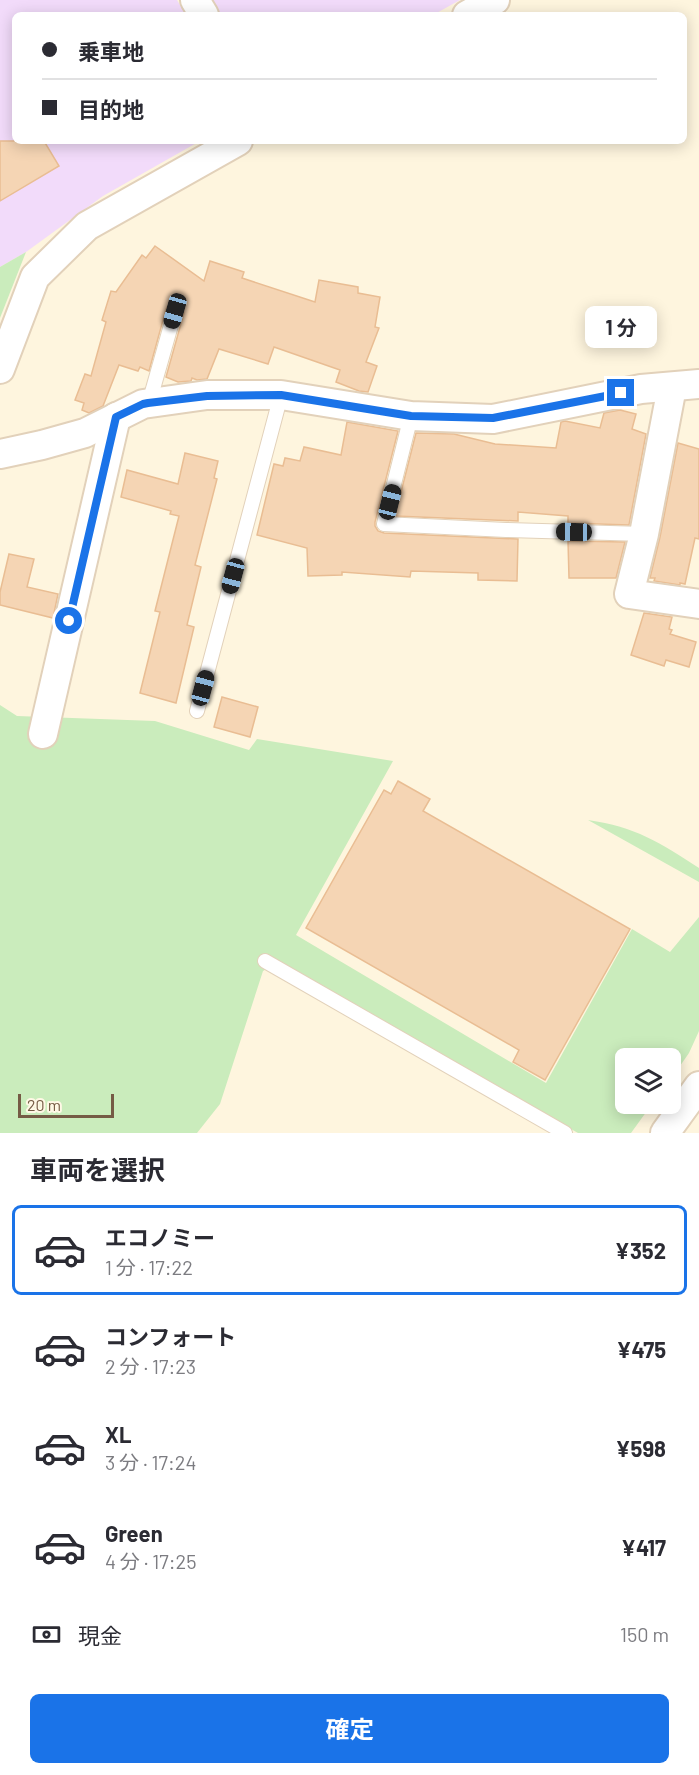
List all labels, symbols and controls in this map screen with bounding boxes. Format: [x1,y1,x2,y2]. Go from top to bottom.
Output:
text: 乗車地 [78,38,144,64]
text: 目的地 [78,96,144,122]
car [161,291,189,331]
callout: 1 分 [585,306,657,348]
text: 1 分 [605,315,637,339]
route end [607,379,634,406]
car [377,482,403,522]
car [556,523,592,541]
car [220,556,246,596]
route start [55,607,82,634]
car [190,668,216,708]
map controls [615,1048,681,1114]
button: layers [615,1048,681,1114]
scale bar [18,1091,114,1118]
text: 20 m [27,1095,61,1114]
text: 車両を選択 [30,1153,165,1185]
icon: car [33,1223,87,1277]
text: エコノミー [105,1224,215,1250]
text: ¥352 [615,1237,666,1263]
text: 1 分 · 17:22 [105,1255,193,1279]
icon: car [33,1322,87,1376]
text: コンフォート [105,1323,236,1349]
text: ¥475 [616,1336,666,1362]
text: 2 分 · 17:23 [105,1354,196,1378]
icon: car [33,1421,87,1475]
text: XL [105,1421,131,1447]
text: ¥598 [615,1435,666,1461]
text: 3 分 · 17:24 [105,1450,196,1474]
icon: car [33,1520,87,1574]
text: Green [105,1520,163,1546]
text: ¥417 [621,1534,666,1560]
text: 4 分 · 17:25 [105,1549,196,1573]
icon: cash [30,1618,63,1651]
text: 現金 [78,1622,122,1648]
text: 150 m [620,1622,669,1646]
button: 確定 [30,1694,669,1763]

